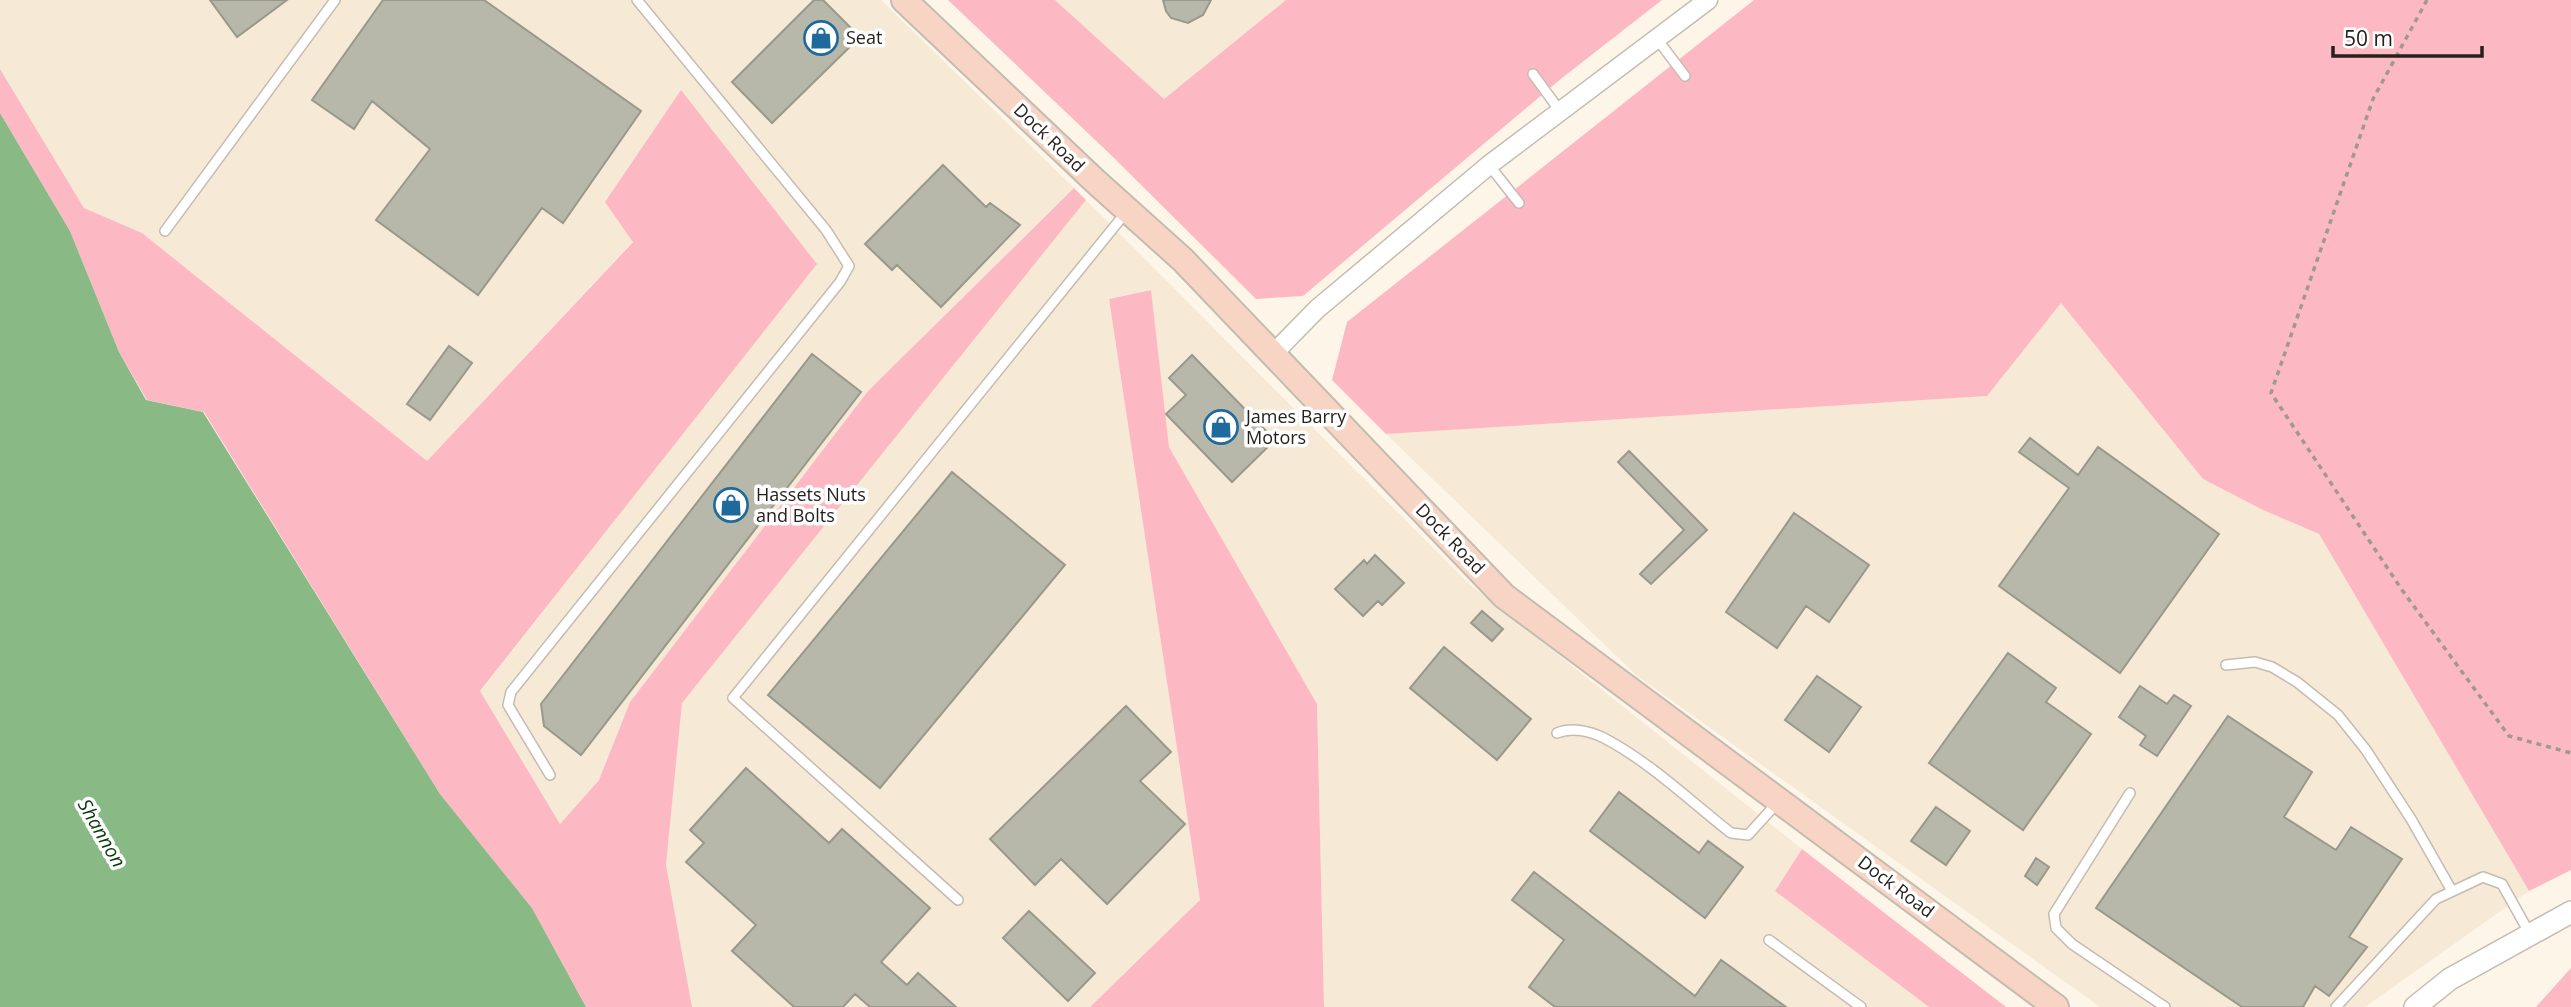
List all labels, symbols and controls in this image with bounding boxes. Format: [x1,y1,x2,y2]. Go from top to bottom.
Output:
scale bar [2333,14,2482,58]
shop icon: Seat [802,19,840,57]
text: 50 m [2344,24,2393,52]
place label: Seat [846,25,882,49]
street label: Dock Road [1009,98,1090,177]
place label: James Barry Motors [1244,404,1347,449]
shop icon: James Barry Motors [1202,408,1240,446]
place label: Hassets Nuts and Bolts [756,482,866,527]
shop icon: Hassets Nuts and Bolts [712,486,750,524]
street label: Dock Road [1411,498,1490,579]
water label: Shannon [72,794,132,872]
street label: Dock Road [1854,850,1940,923]

